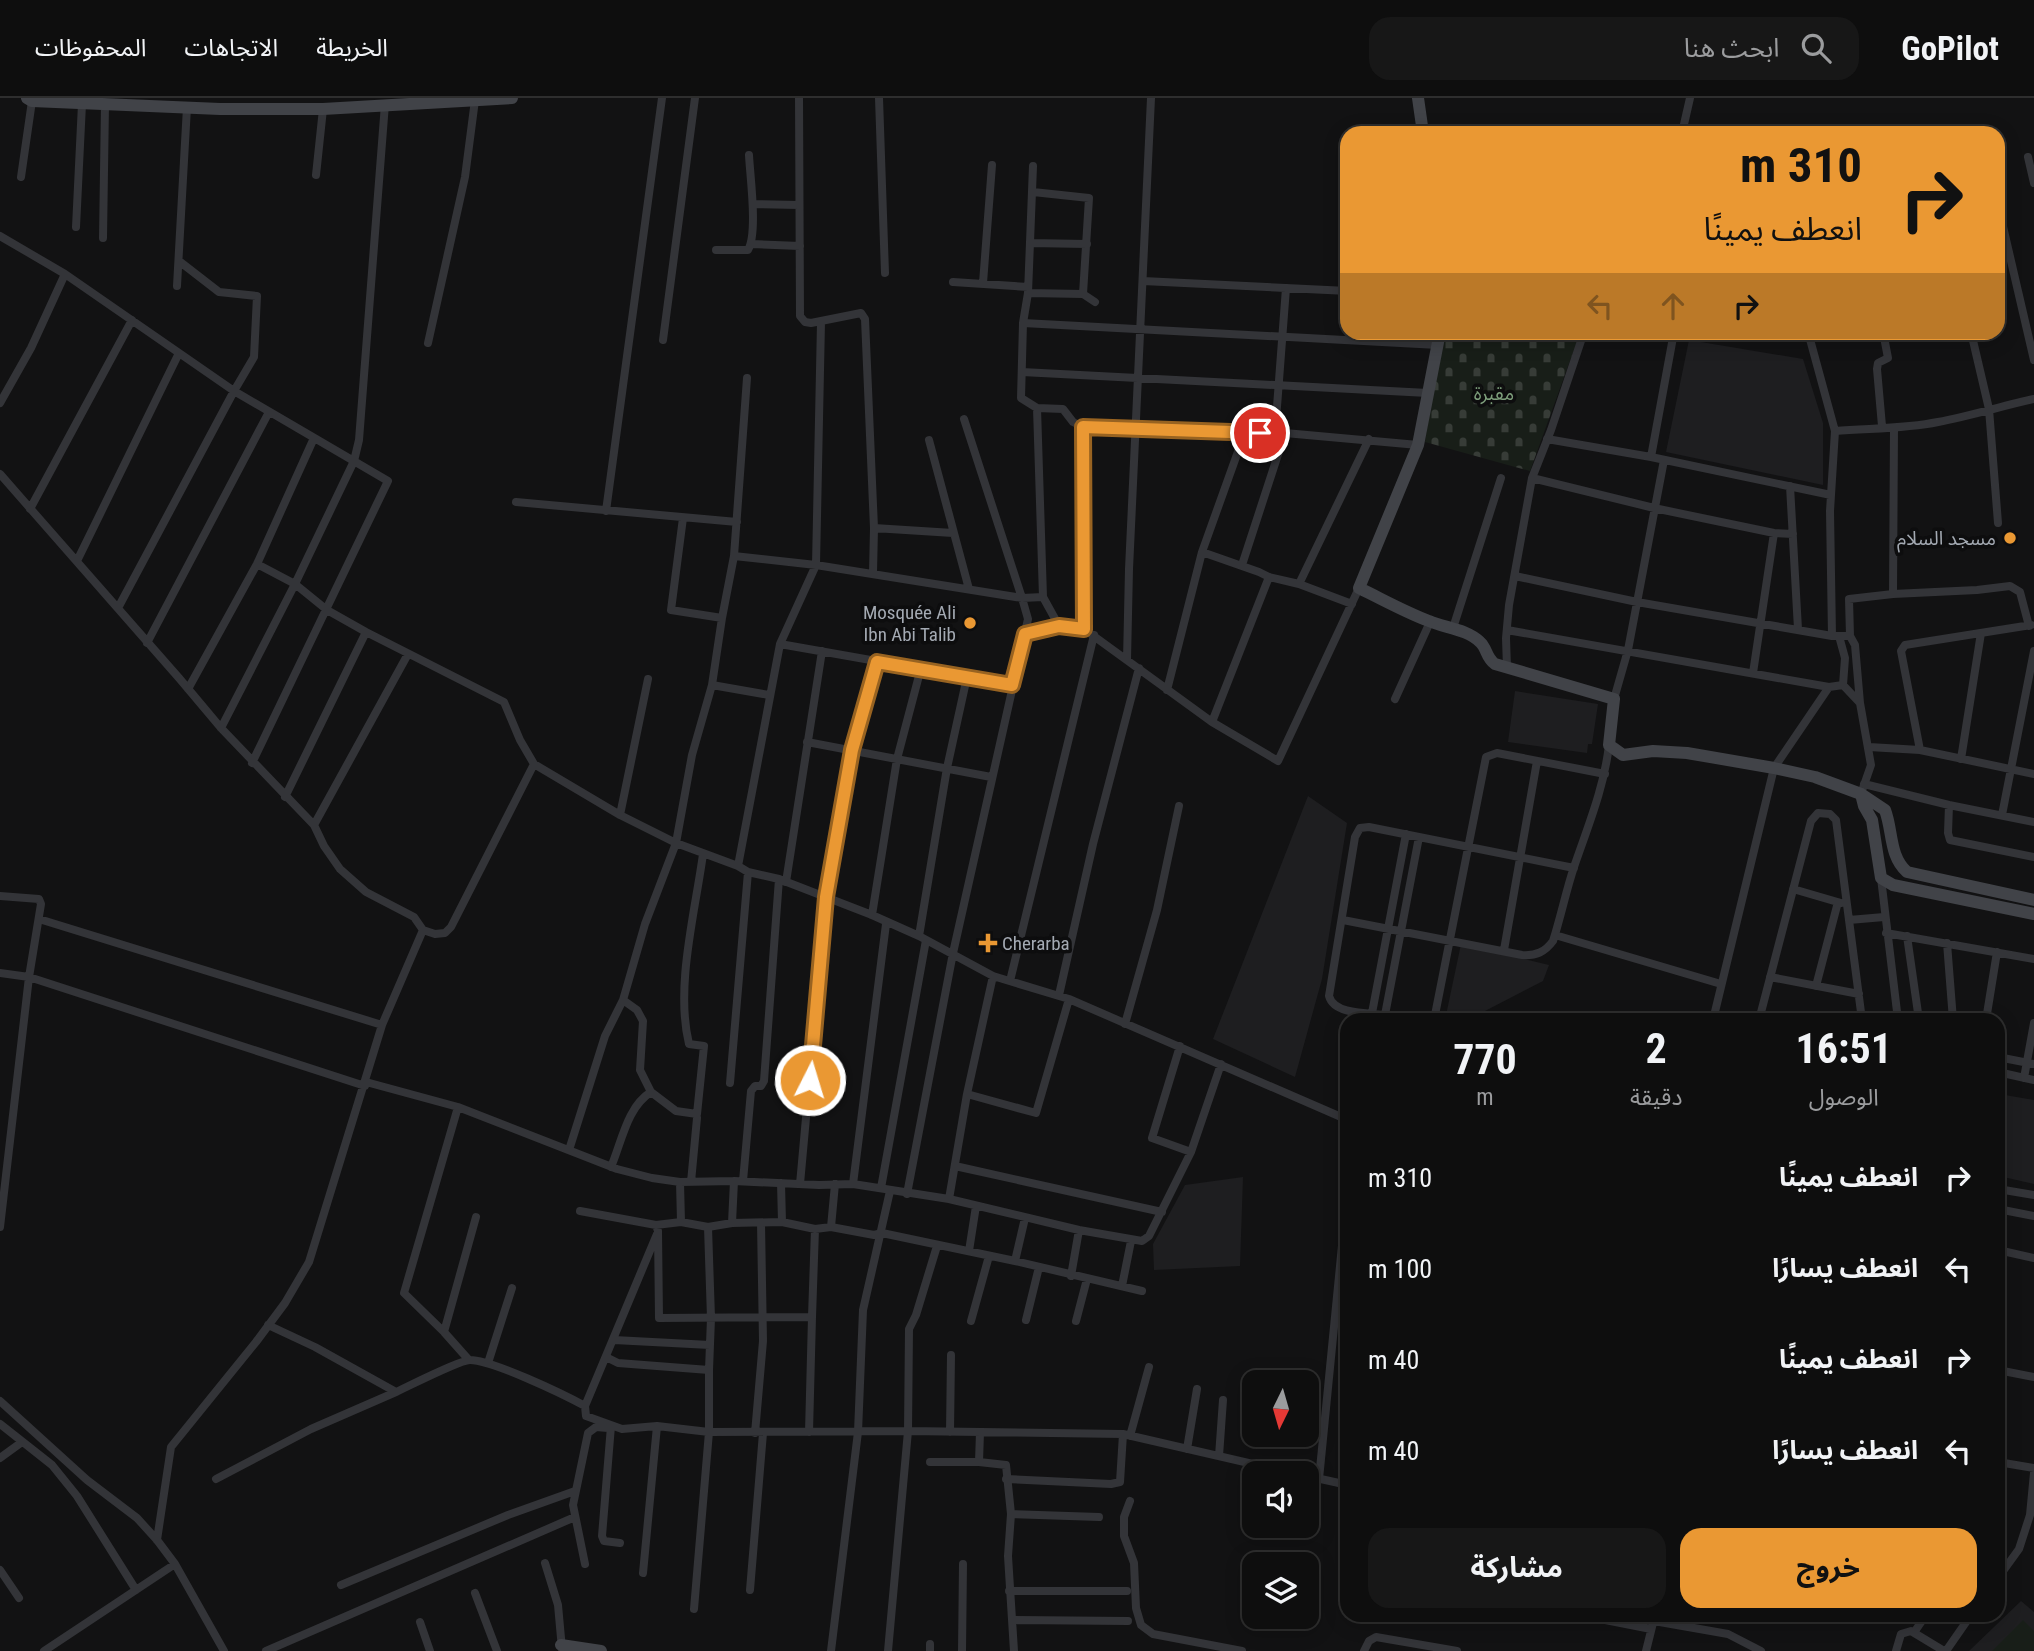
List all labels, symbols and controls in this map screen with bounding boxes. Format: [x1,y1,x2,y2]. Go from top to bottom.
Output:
search box [1369,17,1859,80]
icon: search [1797,29,1835,67]
text: GoPilot [1901,29,1999,68]
text: ابحث هنا [1684,33,1779,63]
text: المحفوظات [35,34,146,62]
text: الاتجاهات [184,34,278,62]
text: الخريطة [316,34,388,62]
text: 310 m [1740,137,1862,194]
icon: right [1886,154,1977,245]
text: انعطف يمينًا [1704,210,1862,248]
icon: left [1581,287,1619,325]
icon: ahead [1654,287,1692,325]
icon: right [1727,287,1765,325]
park label: مقبرة [1474,382,1514,405]
pin [1230,403,1290,463]
icon: arrive [1241,414,1279,452]
place label: مسجد السلام [1897,527,1996,553]
marker: مسجد السلام [2002,530,2018,546]
place label: Mosquée Ali Ibn Abi Talib [863,601,956,646]
marker: Mosquée Ali Ibn Abi Talib [962,615,978,631]
place label: Cherarba [1002,932,1070,955]
marker: Cherarba [980,935,996,951]
text: 2 [1646,1024,1667,1073]
text: 16:51 [1795,1024,1892,1073]
text: 770 [1453,1035,1517,1084]
position arrow [773,1043,847,1117]
text: m [1476,1084,1494,1111]
text: دقيقة [1630,1084,1682,1111]
text: الوصول [1809,1084,1879,1111]
icon: right [1939,1159,1977,1197]
text: انعطف يمينًا [1779,1162,1918,1192]
text: 310 m [1368,1163,1432,1193]
icon: left [1939,1250,1977,1288]
text: انعطف يسارًا [1772,1253,1918,1283]
text: 100 m [1368,1254,1432,1284]
icon: right [1939,1341,1977,1379]
text: انعطف يمينًا [1779,1344,1918,1374]
text: 40 m [1368,1345,1419,1375]
north arrow [1242,1370,1320,1447]
map controls [1242,1370,1319,1629]
icon: left [1939,1432,1977,1470]
text: انعطف يسارًا [1772,1435,1918,1465]
text: 40 m [1368,1436,1419,1466]
button: sound [1242,1461,1319,1538]
button: مشاركة [1368,1528,1666,1608]
button: خروج [1680,1528,1977,1608]
button: layers [1242,1552,1319,1629]

